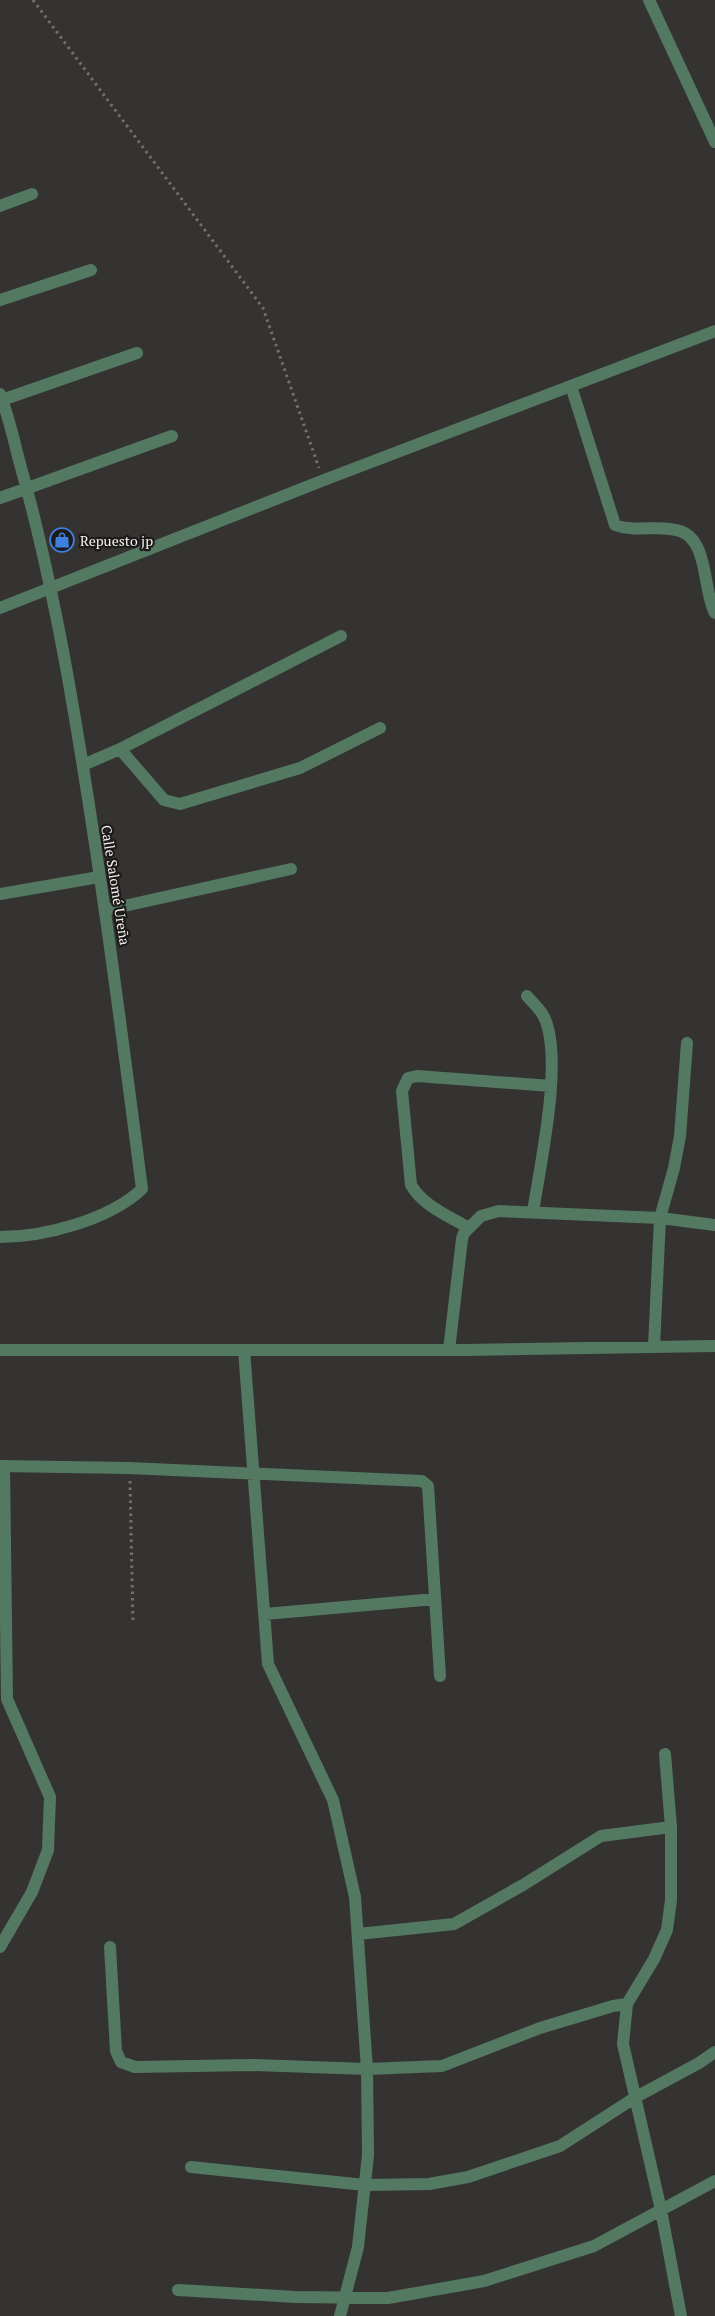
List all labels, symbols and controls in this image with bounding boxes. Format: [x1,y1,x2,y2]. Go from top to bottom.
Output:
shop icon: Repuesto jp [49,527,75,553]
place label: Repuesto jp [80,531,153,550]
street label: Calle Salomé Ureña [97,824,135,946]

